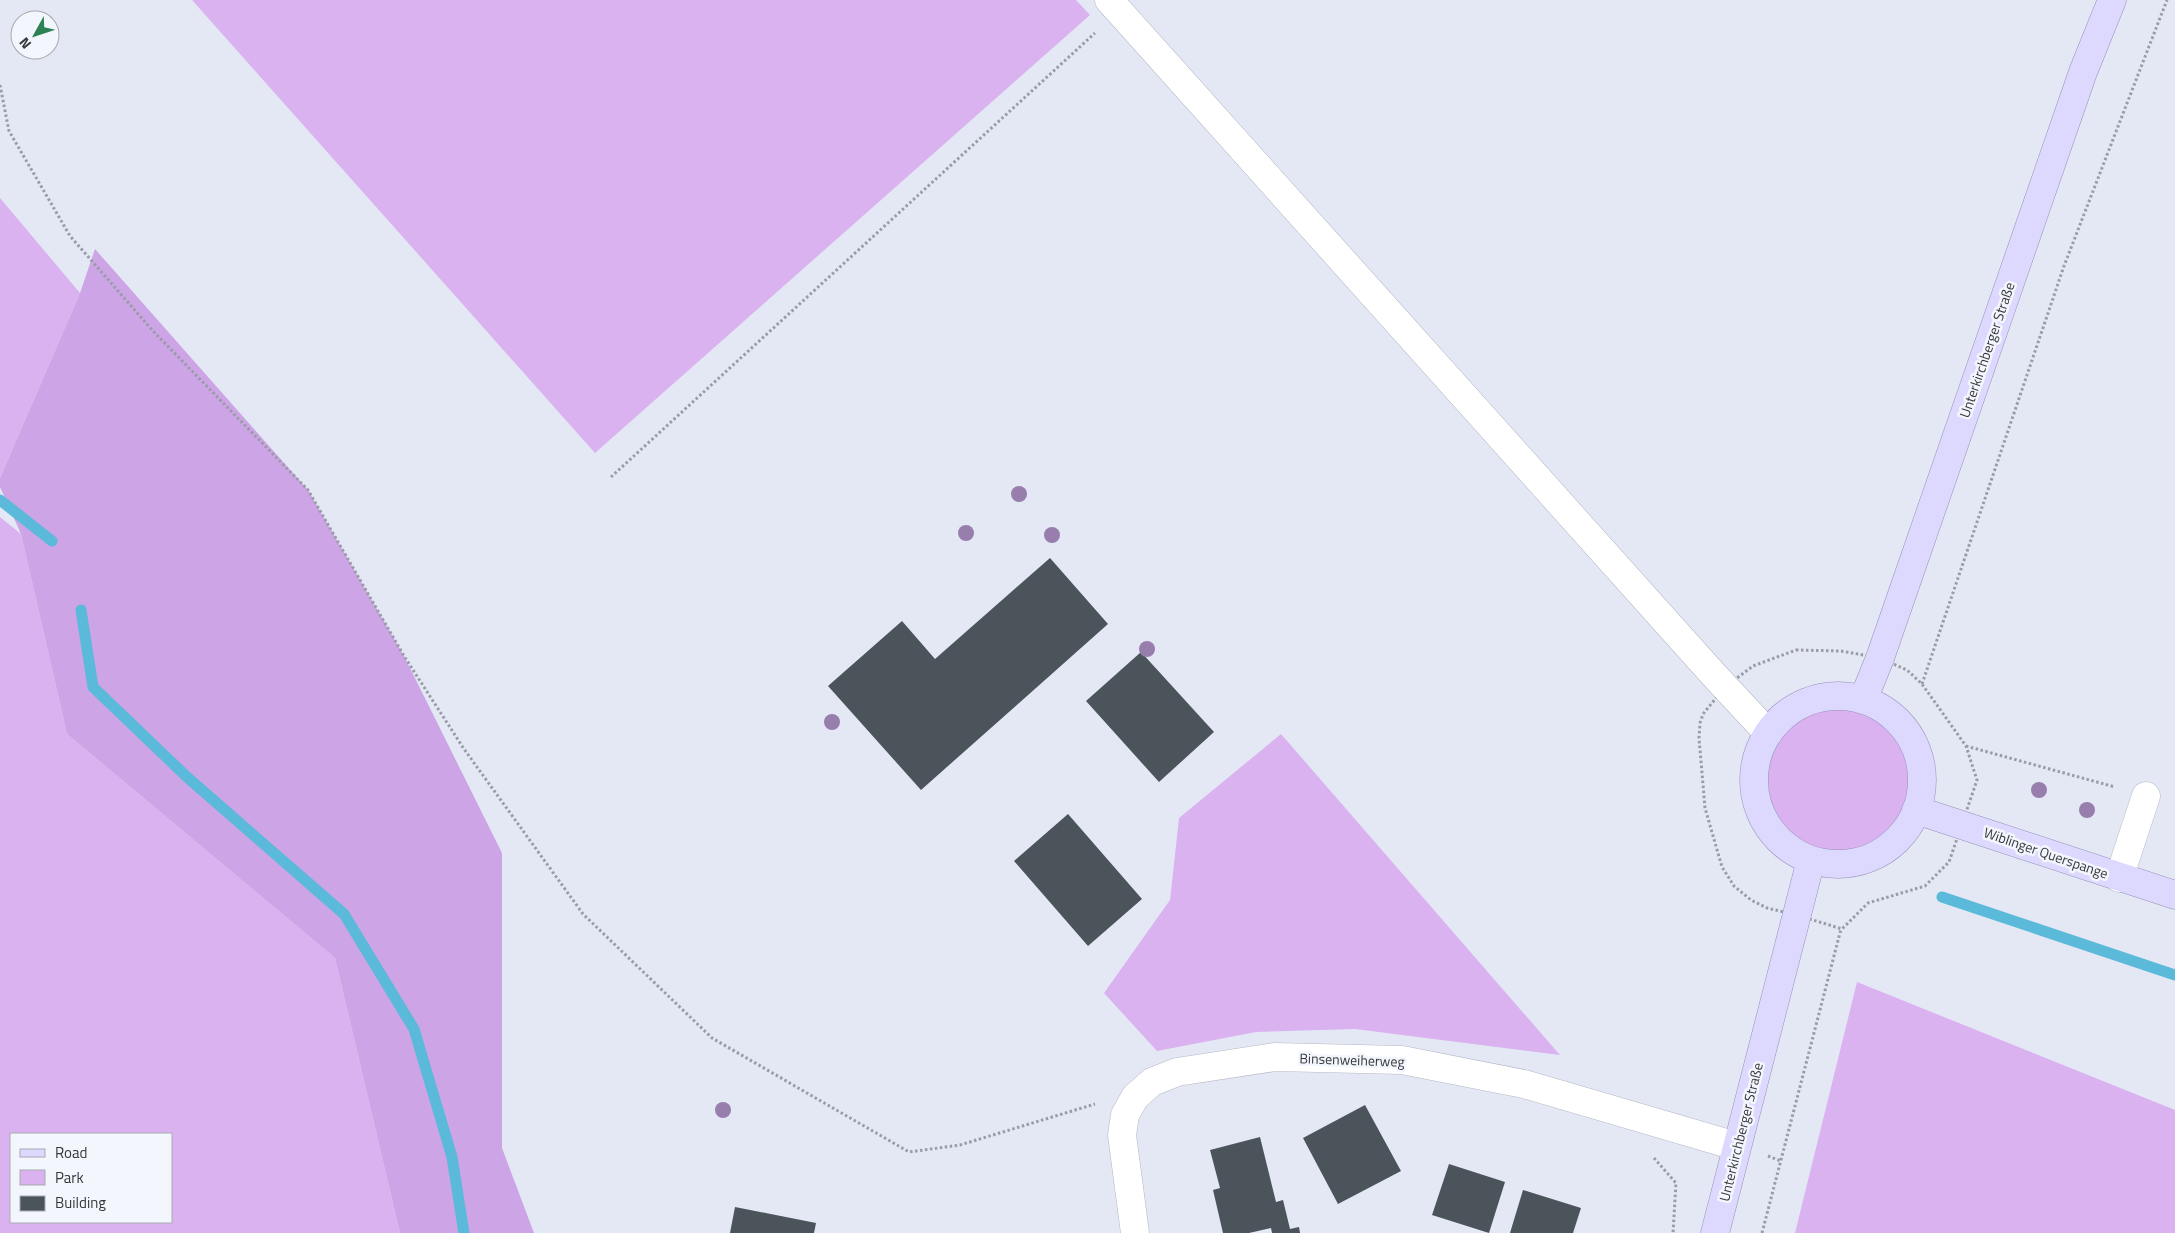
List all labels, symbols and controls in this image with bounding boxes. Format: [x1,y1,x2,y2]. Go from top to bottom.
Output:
north arrow [10,10,60,60]
text: N [13,33,36,54]
street label: Unterkirchberger Straße [1953,279,2020,420]
street label: Wiblinger Querspange [1981,821,2111,884]
street label: Binsenweiherweg [1299,1047,1405,1072]
street label: Unterkirchberger Straße [1713,1060,1768,1203]
legend [10,1133,172,1223]
text: Road [55,1141,87,1164]
text: Park [55,1166,84,1189]
text: Building [55,1191,106,1214]

